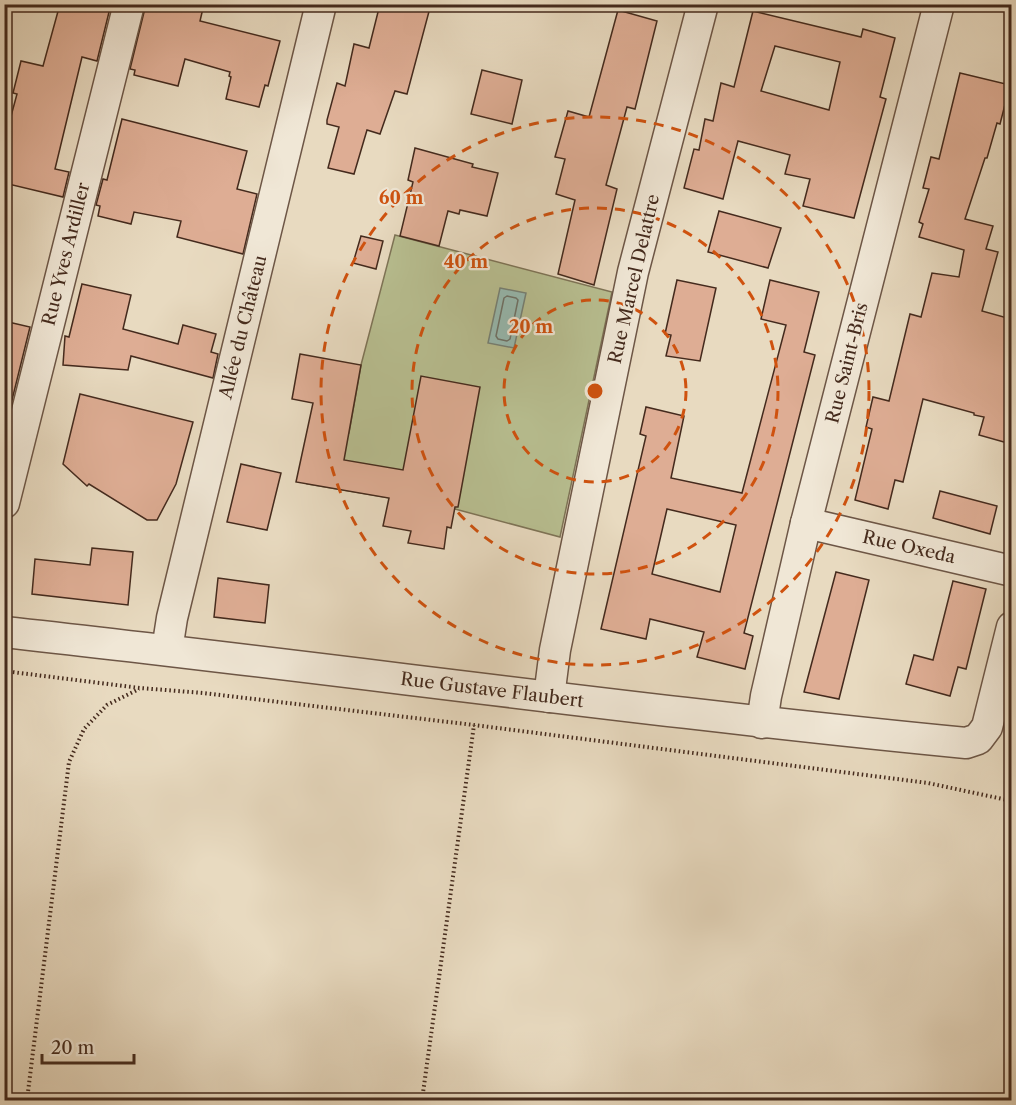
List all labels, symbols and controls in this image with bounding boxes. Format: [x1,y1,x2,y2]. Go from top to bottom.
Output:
street label: Rue Yves Ardiller [38,180,95,328]
text: 60 m [379,187,423,209]
street label: Rue Marcel Delattre [604,192,664,366]
text: 40 m [444,251,488,273]
street label: Allée du Château [214,253,272,402]
street label: Rue Saint-Bris [821,300,873,426]
text: 20 m [509,316,553,338]
centre of rings [585,381,605,401]
street label: Rue Oxeda [860,526,958,568]
street label: Rue Gustave Flaubert [399,668,585,712]
scale bar [42,1027,134,1065]
text: 20 m [51,1037,95,1059]

